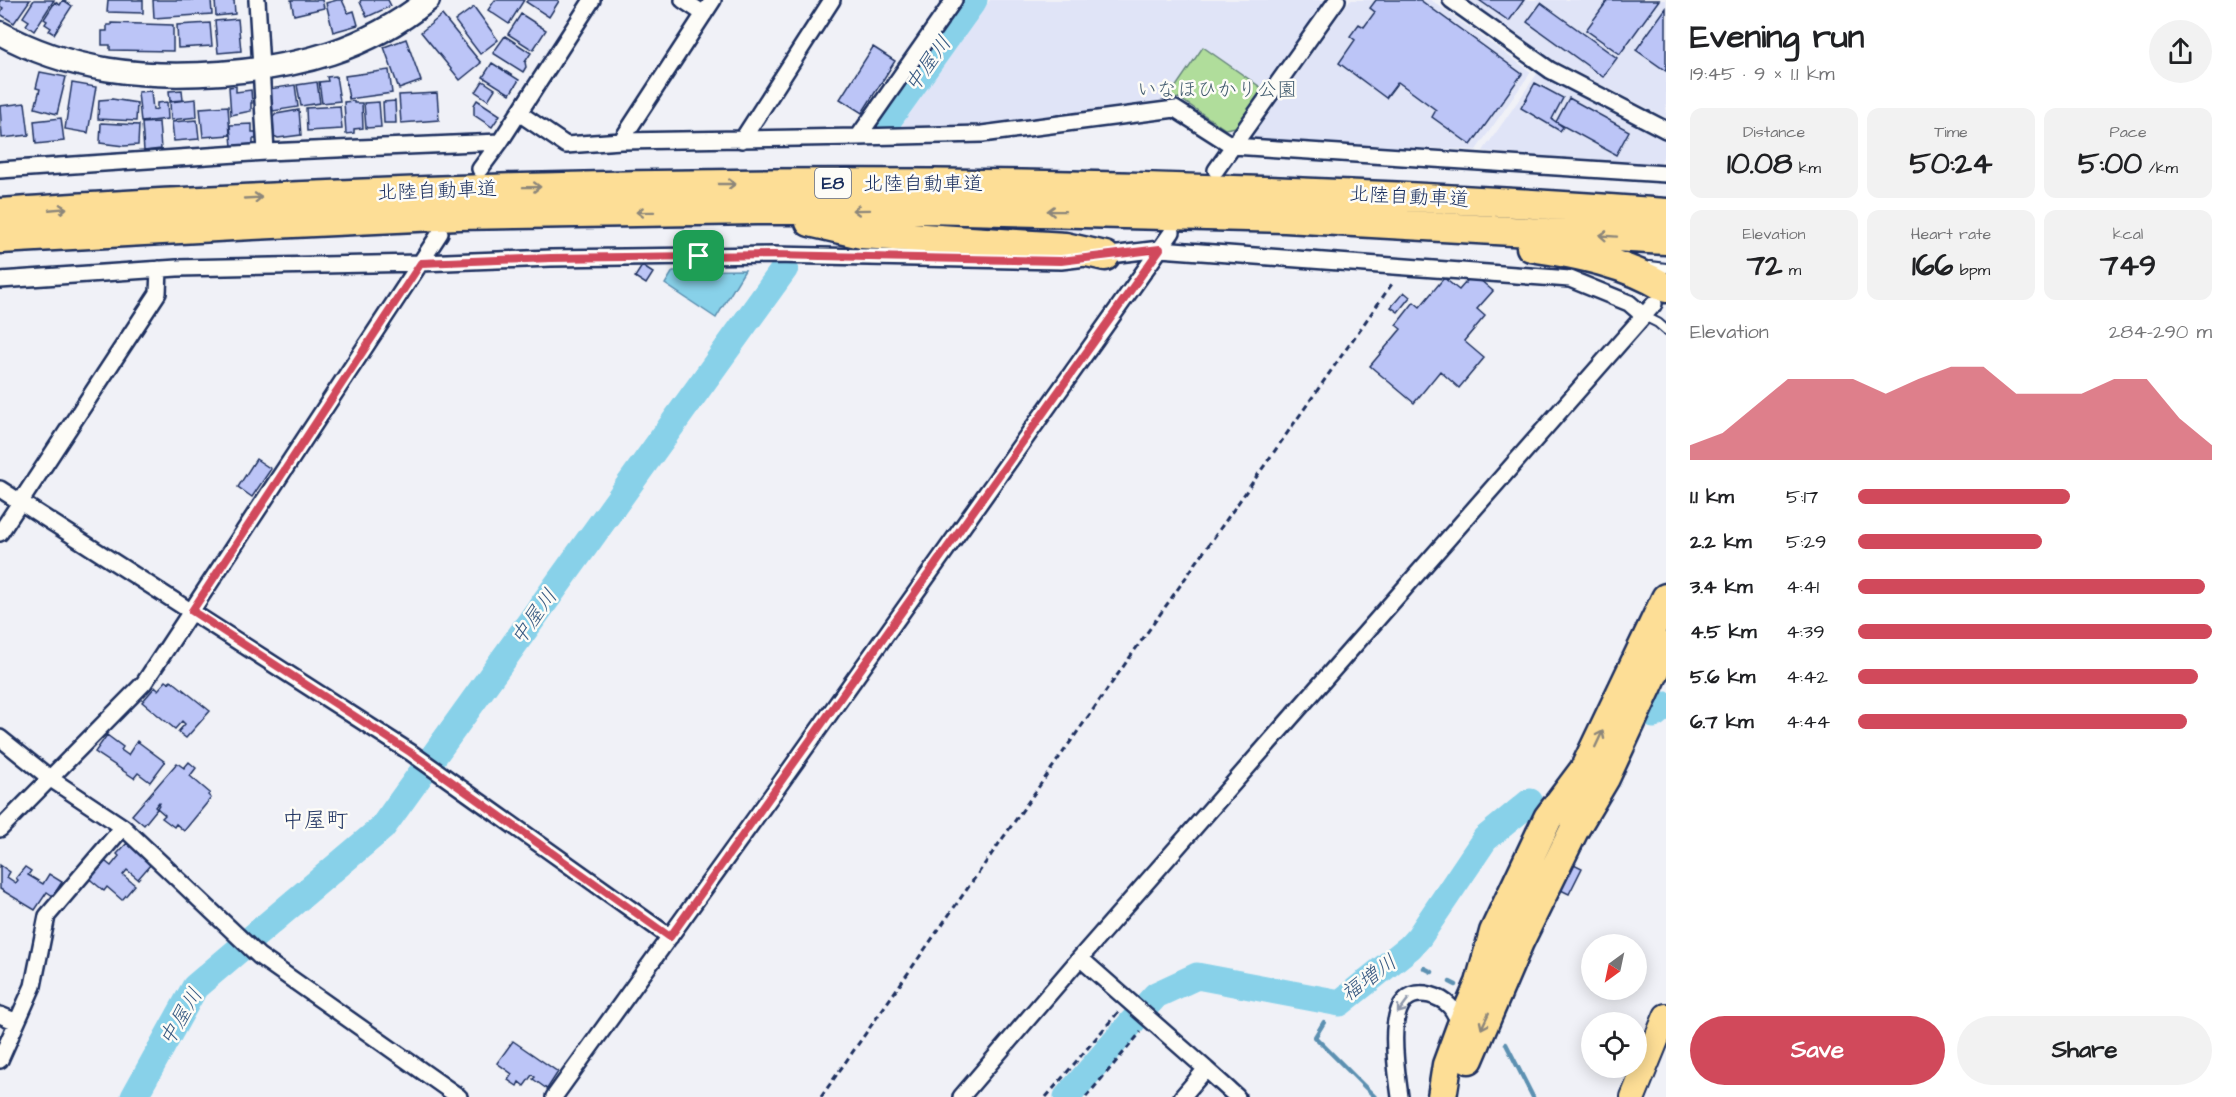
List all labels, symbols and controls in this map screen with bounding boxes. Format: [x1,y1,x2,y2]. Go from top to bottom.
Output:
text: Evening run [1690,14,1864,60]
button: share [2149,20,2212,83]
water label: 中屋川 [898,30,958,98]
text: 19:45 · 9 × 1.1 km [1690,60,1835,88]
park label: いなほひかり公園 [1137,76,1297,104]
text: Distance [1743,121,1805,143]
text: Time [1934,121,1968,143]
text: Pace [2109,121,2147,143]
text: 10.08 [1727,143,1792,185]
text: 50:24 [1910,143,1992,185]
text: 5:00 [2078,143,2142,185]
text: km [1792,157,1821,179]
text: /km [2142,157,2178,179]
road number: E8 [815,168,851,198]
street label: 北陸自動車道 [863,170,983,198]
street label: 北陸自動車道 [377,175,497,207]
one-way arrow [716,178,736,190]
street label: 北陸自動車道 [1348,180,1470,214]
one-way arrow [521,182,541,193]
one-way arrow [243,193,263,204]
one-way arrow [48,203,68,214]
one-way arrow [852,204,872,216]
one-way arrow [1047,205,1067,217]
one-way arrow [636,206,656,218]
text: Elevation [1743,223,1805,245]
text: Heart rate [1911,223,1991,245]
text: kcal [2113,223,2143,245]
pin [673,230,724,281]
one-way arrow [1598,230,1618,241]
icon: arrive [682,239,715,272]
text: 72 [1747,245,1782,287]
text: 166 [1912,245,1953,287]
text: 749 [2100,245,2156,287]
text: m [1782,259,1801,281]
text: bpm [1953,259,1990,281]
text: Elevation [1690,318,1769,346]
text: 284–290 m [2109,318,2212,346]
text: 1.1 km [1690,483,1734,511]
text: 5:17 [1786,483,1818,511]
text: 2.2 km [1690,528,1752,556]
text: 5:29 [1786,528,1826,556]
text: 3.4 km [1690,573,1752,601]
text: 4:41 [1786,573,1819,601]
water label: 中屋川 [504,583,564,651]
text: 4.5 km [1690,618,1756,646]
text: 4:39 [1786,618,1825,646]
text: 5.6 km [1690,663,1755,691]
text: 4:42 [1786,663,1828,691]
text: 6.7 km [1690,708,1754,736]
text: 4:44 [1786,708,1830,736]
one-way arrow [1593,730,1605,748]
district label: 中屋町 [282,805,348,836]
north arrow [1581,934,1647,1000]
map controls [1581,934,1647,1078]
water label: 福増川 [1335,948,1403,1008]
water label: 中屋川 [152,983,210,1051]
one-way arrow [1397,998,1410,1014]
one-way arrow [1479,1012,1491,1030]
button: locate [1581,1012,1647,1078]
button: Save [1690,1016,1945,1085]
button: Share [1957,1016,2212,1085]

